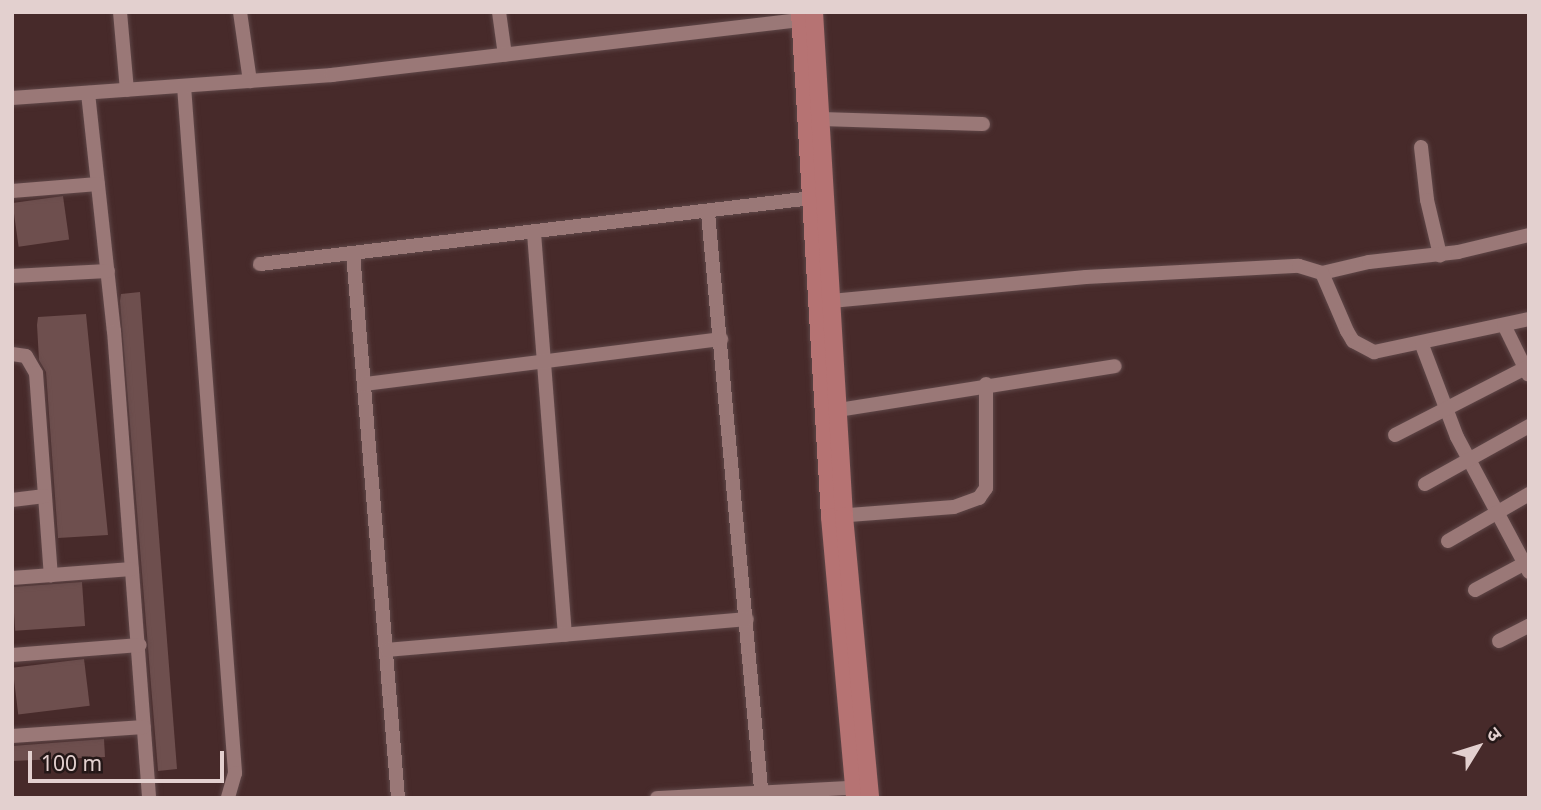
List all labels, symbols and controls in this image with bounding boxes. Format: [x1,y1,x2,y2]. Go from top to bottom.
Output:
north arrow [1443,712,1513,782]
text: उ [1481,722,1508,746]
scale bar [32,736,228,780]
text: 100 m [41,749,102,777]

